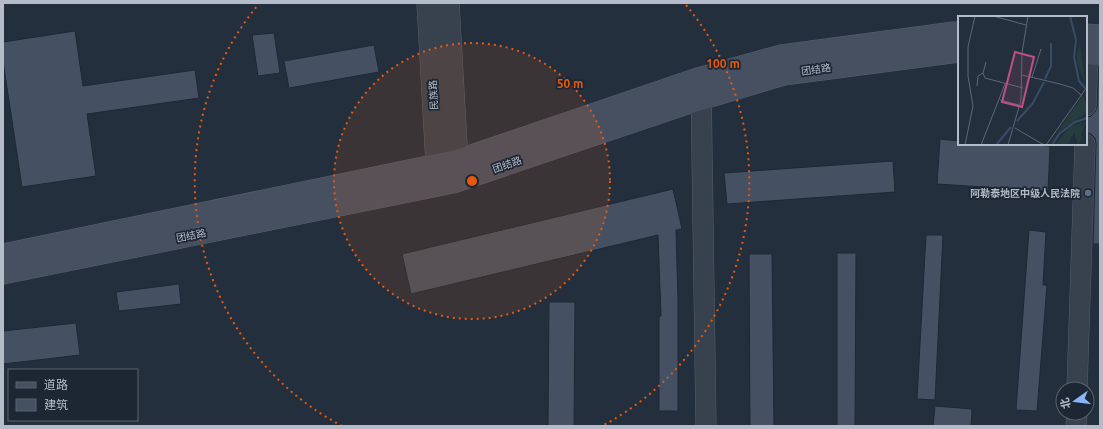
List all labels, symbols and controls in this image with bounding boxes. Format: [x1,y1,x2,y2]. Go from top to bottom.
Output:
inset map [958,16,1087,145]
text: 100 m [706,57,740,70]
street label: 团结路 [800,62,832,77]
text: 50 m [557,77,583,90]
street label: 民族路 [427,80,440,110]
street label: 团结路 [491,154,523,175]
centre of rings [465,174,479,188]
place label: 阿勒泰地区中级人民法院 [970,187,1080,199]
marker: 阿勒泰地区中级人民法院 [1083,188,1093,198]
street label: 团结路 [175,227,207,244]
legend [8,369,138,421]
text: 道路 [44,378,68,391]
north arrow [1055,381,1095,421]
text: 北 [1058,397,1072,410]
text: 建筑 [44,398,68,411]

